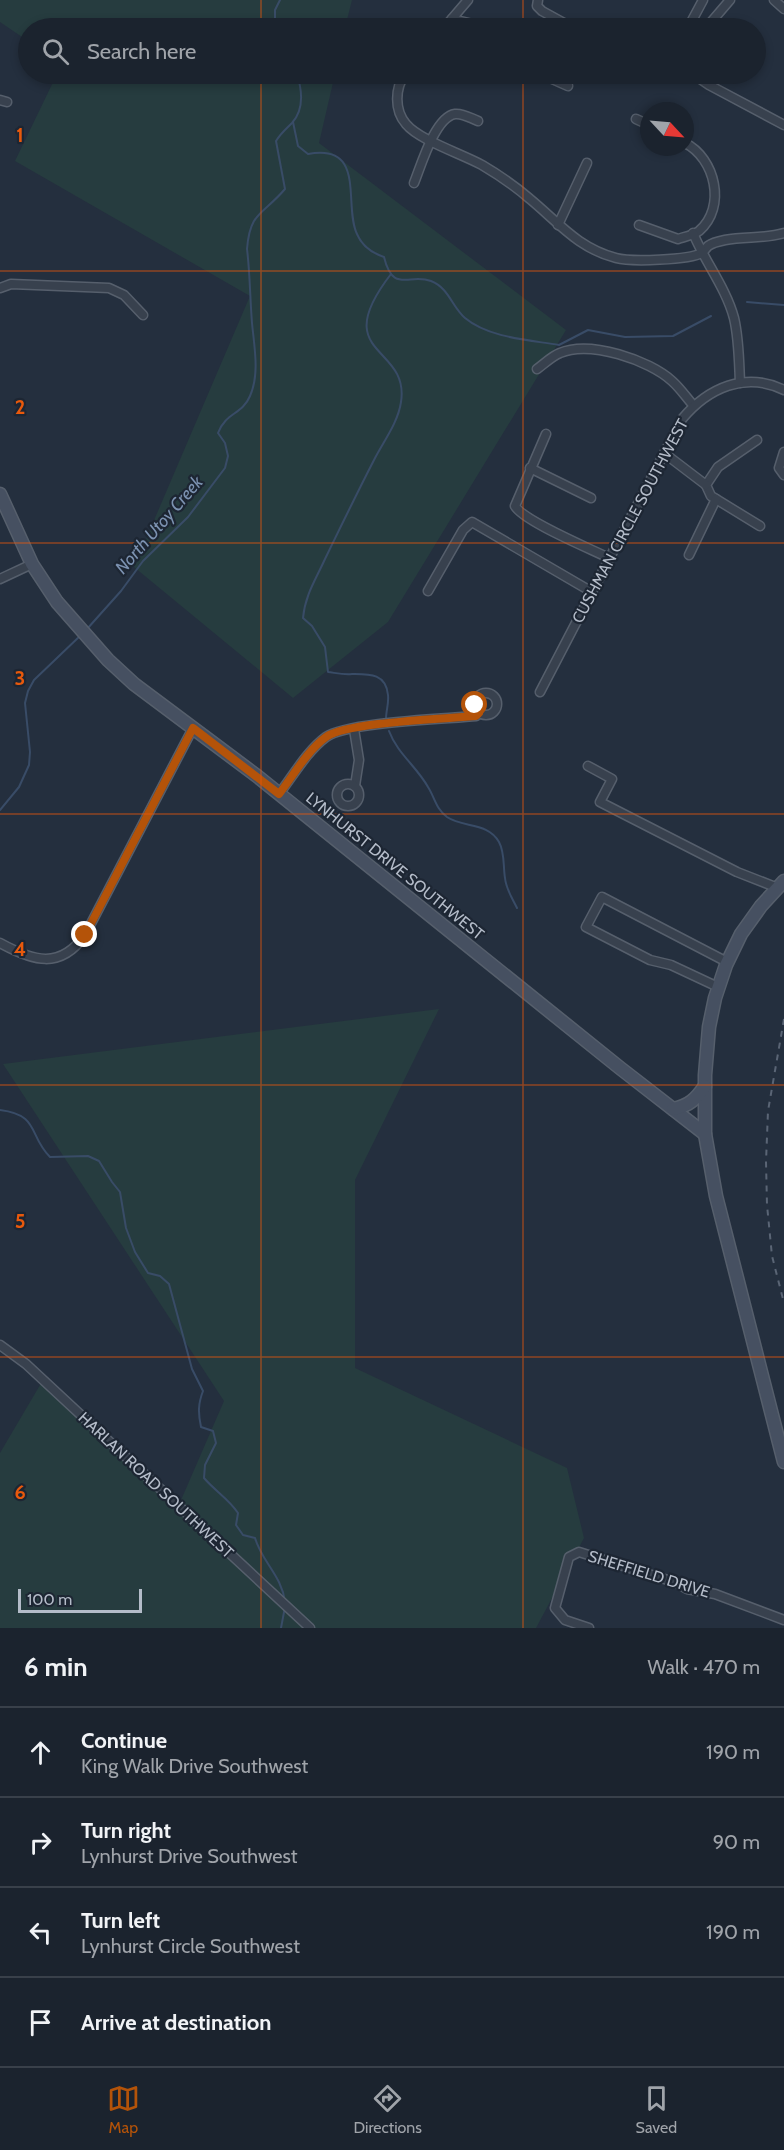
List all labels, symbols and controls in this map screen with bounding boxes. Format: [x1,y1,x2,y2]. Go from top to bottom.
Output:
search box [18,18,766,84]
icon: search [39,35,72,68]
text: Search here [87,38,196,65]
north arrow [640,102,694,156]
text: 1 [16,123,24,147]
text: 2 [15,395,25,419]
street label: CUSHMAN CIRCLE SOUTHWEST [568,415,692,626]
water label: North Utoy Creek [110,471,208,579]
text: 3 [15,666,25,690]
route start [461,691,487,717]
street label: LYNHURST DRIVE SOUTHWEST [302,788,488,944]
route end [71,921,97,947]
text: 4 [14,937,26,961]
text: 5 [15,1209,25,1233]
street label: HARLAN ROAD SOUTHWEST [74,1408,238,1562]
text: 6 [14,1480,26,1504]
street label: SHEFFIELD DRIVE [586,1546,712,1602]
scale bar [18,1586,142,1614]
text: 100 m [27,1590,72,1609]
text: 6 min [24,1651,88,1683]
text: Walk · 470 m [647,1655,760,1679]
text: Continue [81,1727,167,1754]
icon: ahead [24,1736,57,1769]
text: 190 m [706,1740,760,1764]
text: King Walk Drive Southwest [81,1754,308,1778]
text: Turn right [81,1817,171,1844]
icon: right [24,1826,57,1859]
text: 90 m [713,1830,760,1854]
text: Lynhurst Drive Southwest [81,1844,298,1868]
text: Turn left [81,1907,160,1934]
icon: left [24,1916,57,1949]
text: 190 m [706,1920,760,1944]
text: Lynhurst Circle Southwest [81,1934,300,1958]
icon: arrive [24,2006,57,2039]
text: Arrive at destination [81,2009,271,2036]
tab: Map [107,2082,140,2137]
tab: Directions [354,2082,422,2137]
tab: Saved [636,2082,677,2137]

